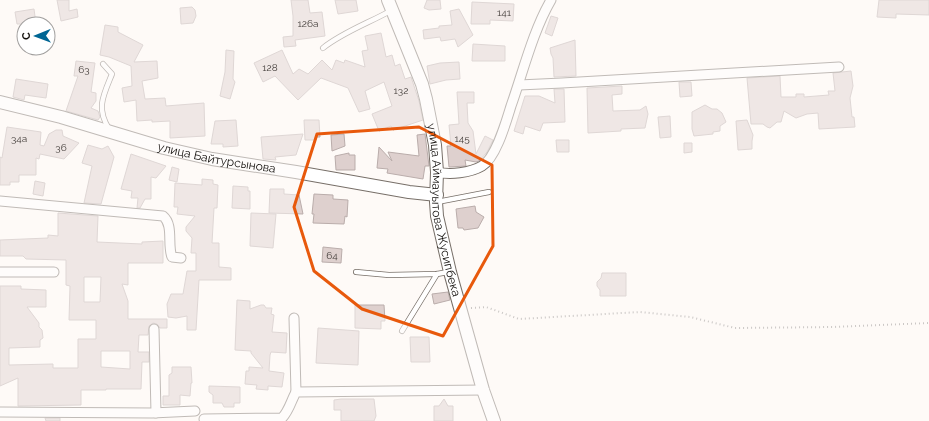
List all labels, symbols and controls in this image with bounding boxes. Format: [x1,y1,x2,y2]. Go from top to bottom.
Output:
house number: 141 [497,7,512,18]
north arrow [16,16,56,56]
house number: 126а [298,18,318,29]
text: С [20,32,33,40]
house number: 128 [262,62,278,73]
house number: 63 [78,64,90,75]
house number: 132 [394,85,408,96]
street label: улица Аймауытова Жусипбека [424,122,464,298]
house number: 34а [11,133,27,144]
house number: 145 [454,133,470,144]
street label: улица Байтурсынова [156,139,277,176]
house number: 36 [55,142,67,153]
house number: 64 [326,250,338,261]

